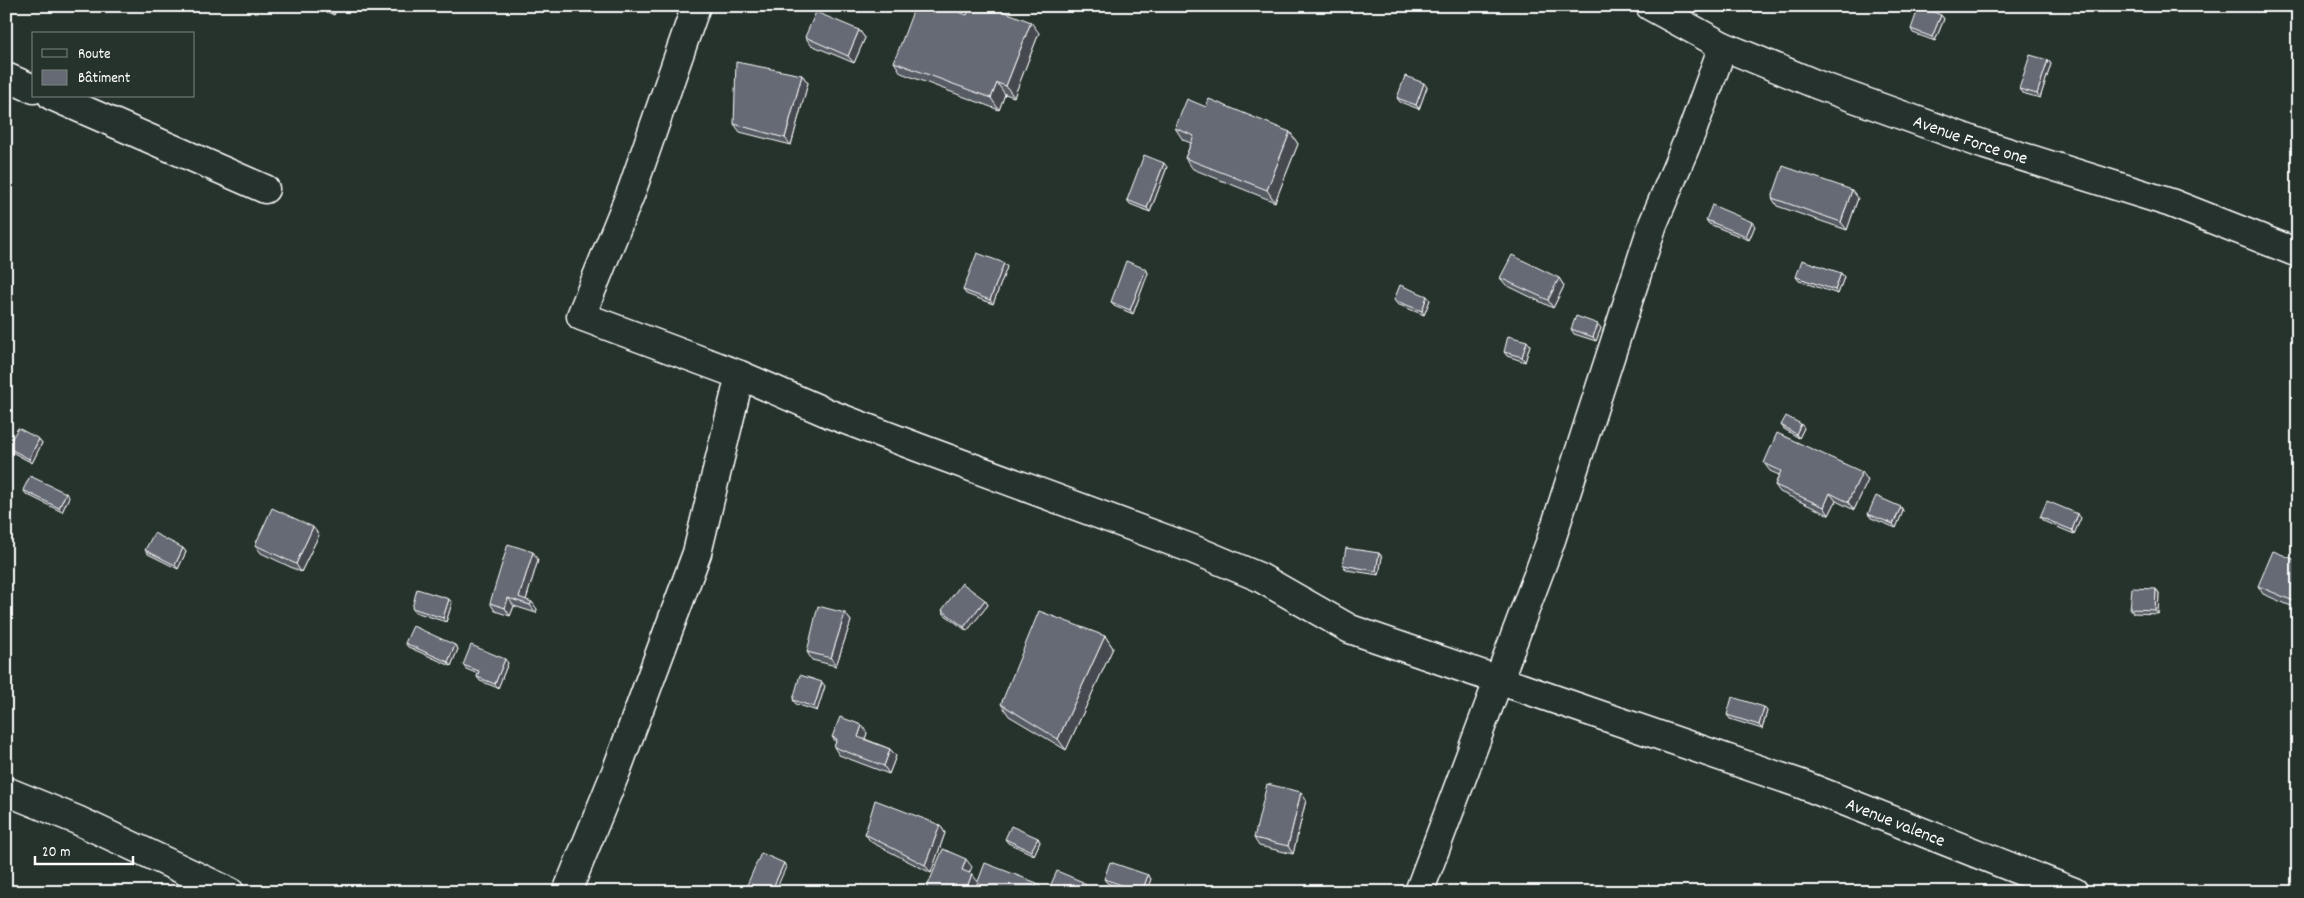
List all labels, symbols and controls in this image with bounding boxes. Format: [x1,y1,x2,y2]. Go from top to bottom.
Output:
legend [32,32,195,98]
text: Route [78,44,111,66]
text: Bâtiment [78,68,131,90]
street label: Avenue Force one [1909,110,2031,173]
street label: Avenue valence [1841,793,1948,855]
scale bar [35,833,132,865]
text: 20 m [42,842,70,864]

